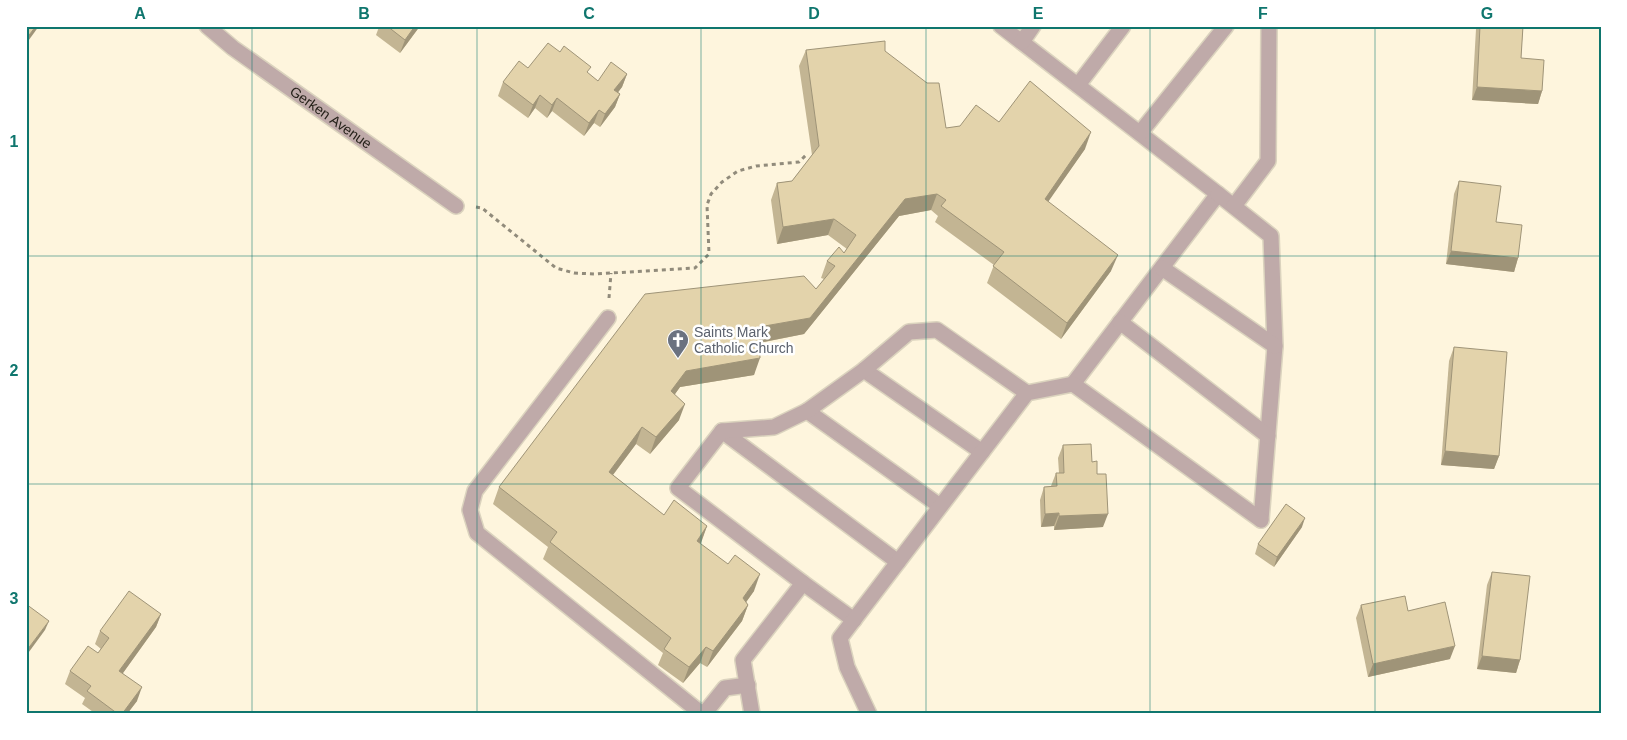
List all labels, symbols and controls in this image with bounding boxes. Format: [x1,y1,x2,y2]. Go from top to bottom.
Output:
text: A [134,5,146,22]
text: B [358,5,370,22]
text: C [583,5,595,22]
text: D [808,5,820,22]
text: E [1033,5,1044,22]
text: F [1258,5,1268,22]
text: G [1481,5,1493,22]
street label: Gerken Avenue [287,83,375,152]
text: 1 [10,133,19,150]
place label: Saints Mark Catholic Church [694,324,794,356]
church icon: Saints Mark Catholic Church [666,328,690,359]
text: 2 [10,362,19,379]
text: 3 [10,590,19,607]

